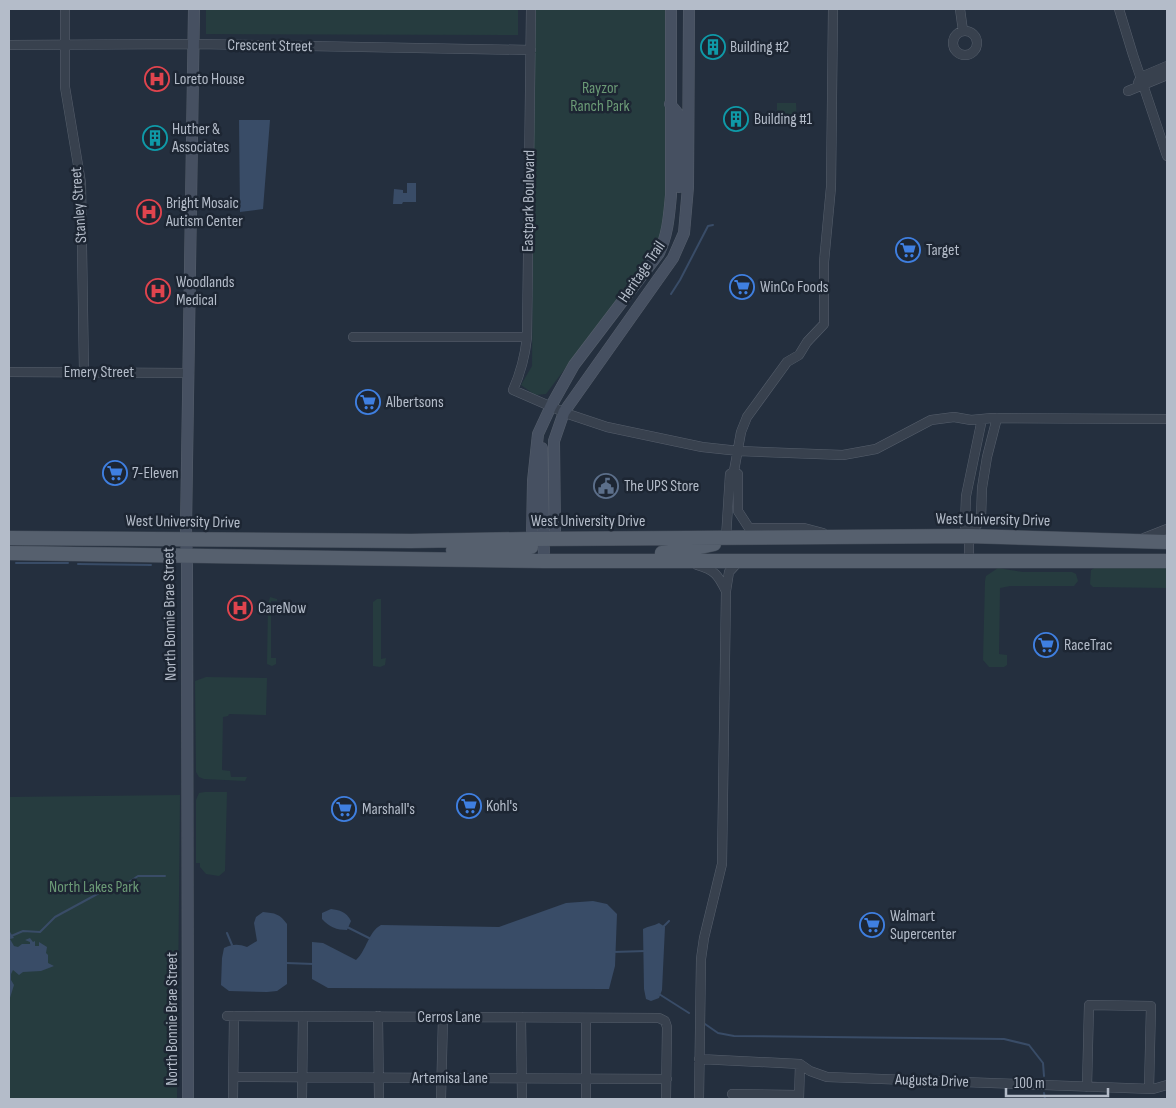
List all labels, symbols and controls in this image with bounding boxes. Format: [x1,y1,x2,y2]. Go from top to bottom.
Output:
building icon: Building #2 [700,34,726,60]
street label: Crescent Street [227,36,313,56]
place label: Building #2 [730,38,789,57]
hospital icon: Loreto House [144,66,170,92]
place label: Loreto House [174,70,245,89]
park label: Rayzor Ranch Park [570,79,630,116]
building icon: Building #1 [723,106,749,132]
place label: Building #1 [754,110,812,129]
place label: Huther & Associates [171,120,230,157]
building icon: Huther & Associates [142,125,168,151]
street label: Eastpark Boulevard [519,150,539,252]
street label: Stanley Street [67,166,91,244]
place label: Bright Mosaic Autism Center [165,194,243,231]
hospital icon: Bright Mosaic Autism Center [136,199,162,225]
supermarket icon: Target [895,237,921,263]
street label: Heritage Trail [615,238,669,306]
place label: Target [926,241,959,260]
place label: Woodlands Medical [176,273,235,310]
supermarket icon: WinCo Foods [729,274,755,300]
hospital icon: Woodlands Medical [145,278,171,304]
place label: WinCo Foods [760,278,829,297]
street label: Emery Street [64,363,134,382]
supermarket icon: Albertsons [355,389,381,415]
place label: Albertsons [385,393,444,412]
supermarket icon: 7-Eleven [102,460,128,486]
place label: 7-Eleven [132,464,179,483]
public building icon: The UPS Store [593,473,619,499]
place label: The UPS Store [624,477,699,496]
street label: West University Drive [936,510,1050,530]
street label: West University Drive [126,512,240,532]
street label: West University Drive [531,512,645,531]
street label: North Bonnie Brae Street [159,547,181,681]
hospital icon: CareNow [227,595,253,621]
place label: CareNow [258,599,306,618]
supermarket icon: RaceTrac [1033,632,1059,658]
place label: RaceTrac [1064,636,1112,655]
supermarket icon: Kohl's [456,793,482,819]
supermarket icon: Marshall's [331,796,357,822]
place label: Kohl's [486,797,518,816]
place label: Marshall's [362,800,415,819]
park label: North Lakes Park [49,878,139,897]
place label: Walmart Supercenter [890,907,957,944]
supermarket icon: Walmart Supercenter [859,912,885,938]
street label: North Bonnie Brae Street [163,952,182,1086]
street label: Cerros Lane [417,1008,481,1027]
scale bar [1006,1066,1108,1098]
street label: Artemisa Lane [411,1069,488,1088]
street label: Augusta Drive [894,1070,969,1092]
text: 100 m [1014,1074,1045,1093]

